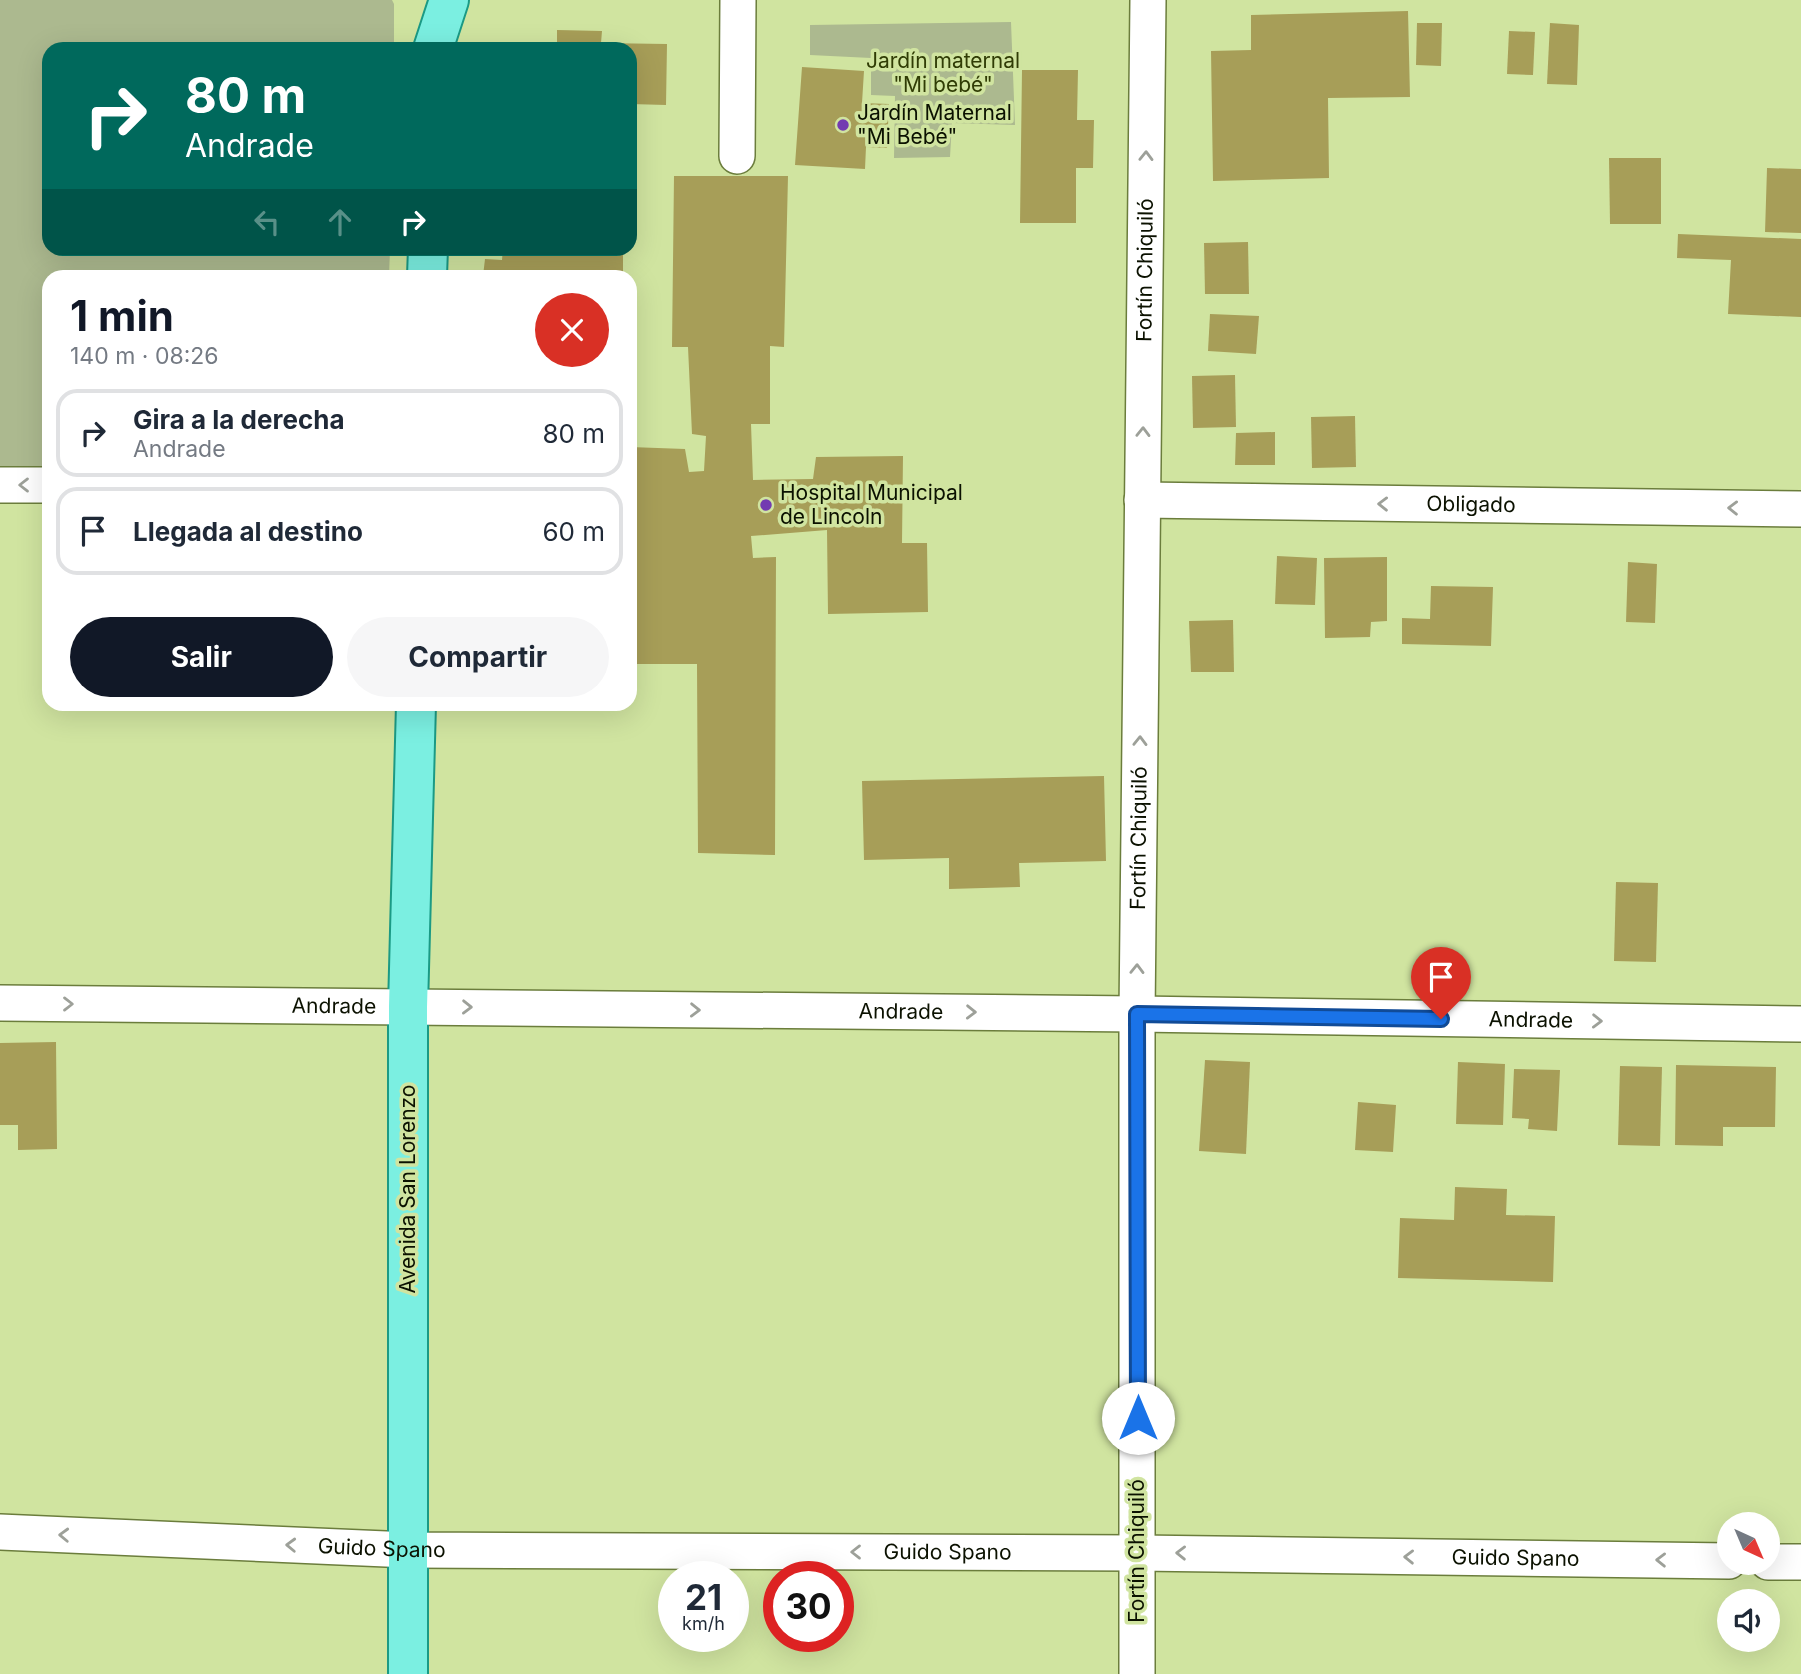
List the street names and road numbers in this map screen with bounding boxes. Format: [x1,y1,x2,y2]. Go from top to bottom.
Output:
street label: Fortín Chiquiló [1131,198,1158,342]
street label: Obligado [1426,491,1516,517]
street label: Fortín Chiquiló [1125,766,1152,910]
street label: Andrade [292,993,376,1019]
street label: Andrade [859,998,943,1024]
street label: Andrade [1488,1006,1573,1033]
street label: Avenida San Lorenzo [395,1085,420,1293]
street label: Fortín Chiquiló [1124,1479,1149,1623]
street label: Guido Spano [317,1533,446,1562]
street label: Guido Spano [884,1539,1012,1564]
street label: Guido Spano [1451,1544,1580,1571]

